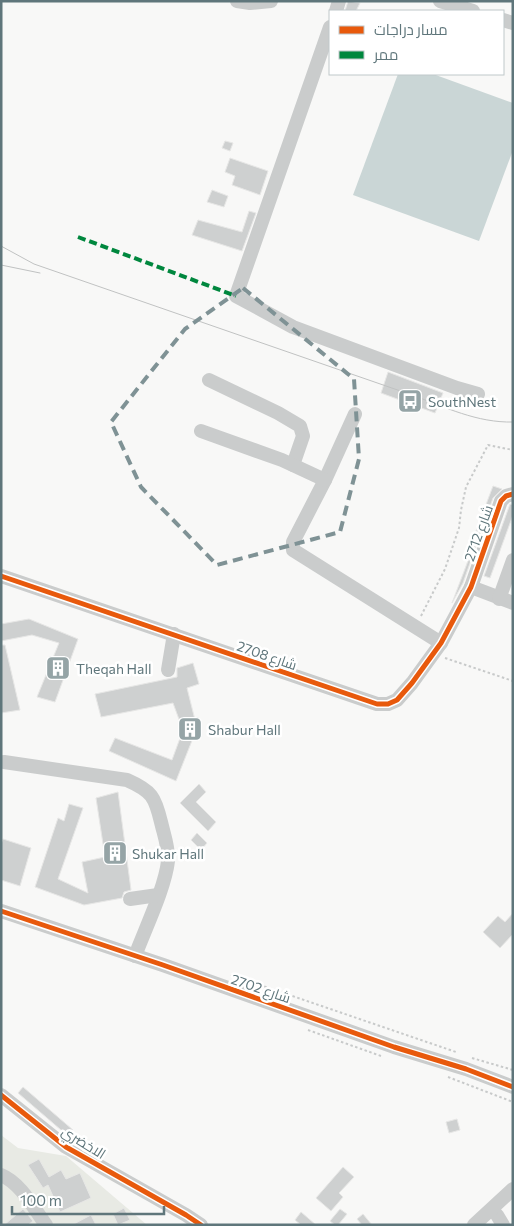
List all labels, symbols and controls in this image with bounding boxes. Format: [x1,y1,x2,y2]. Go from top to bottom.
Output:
legend [329,10,504,75]
text: مسار دراجات [374,20,448,39]
text: ممر [373,45,398,64]
bus stop icon: SouthNest [397,388,423,414]
place label: SouthNest [428,393,496,410]
street label: شارع 2712 [460,503,497,564]
street label: شارع 2708 [234,637,299,674]
building icon: Theqah Hall [45,655,71,681]
place label: Theqah Hall [76,660,152,677]
building icon: Shabur Hall [177,716,203,742]
place label: Shabur Hall [208,721,281,738]
building icon: Shukar Hall [102,840,128,866]
place label: Shukar Hall [132,845,204,862]
street label: شارع 2702 [229,970,293,1007]
street label: الاخضري [57,1122,109,1166]
scale bar [12,1184,165,1216]
text: 100 m [20,1191,62,1209]

